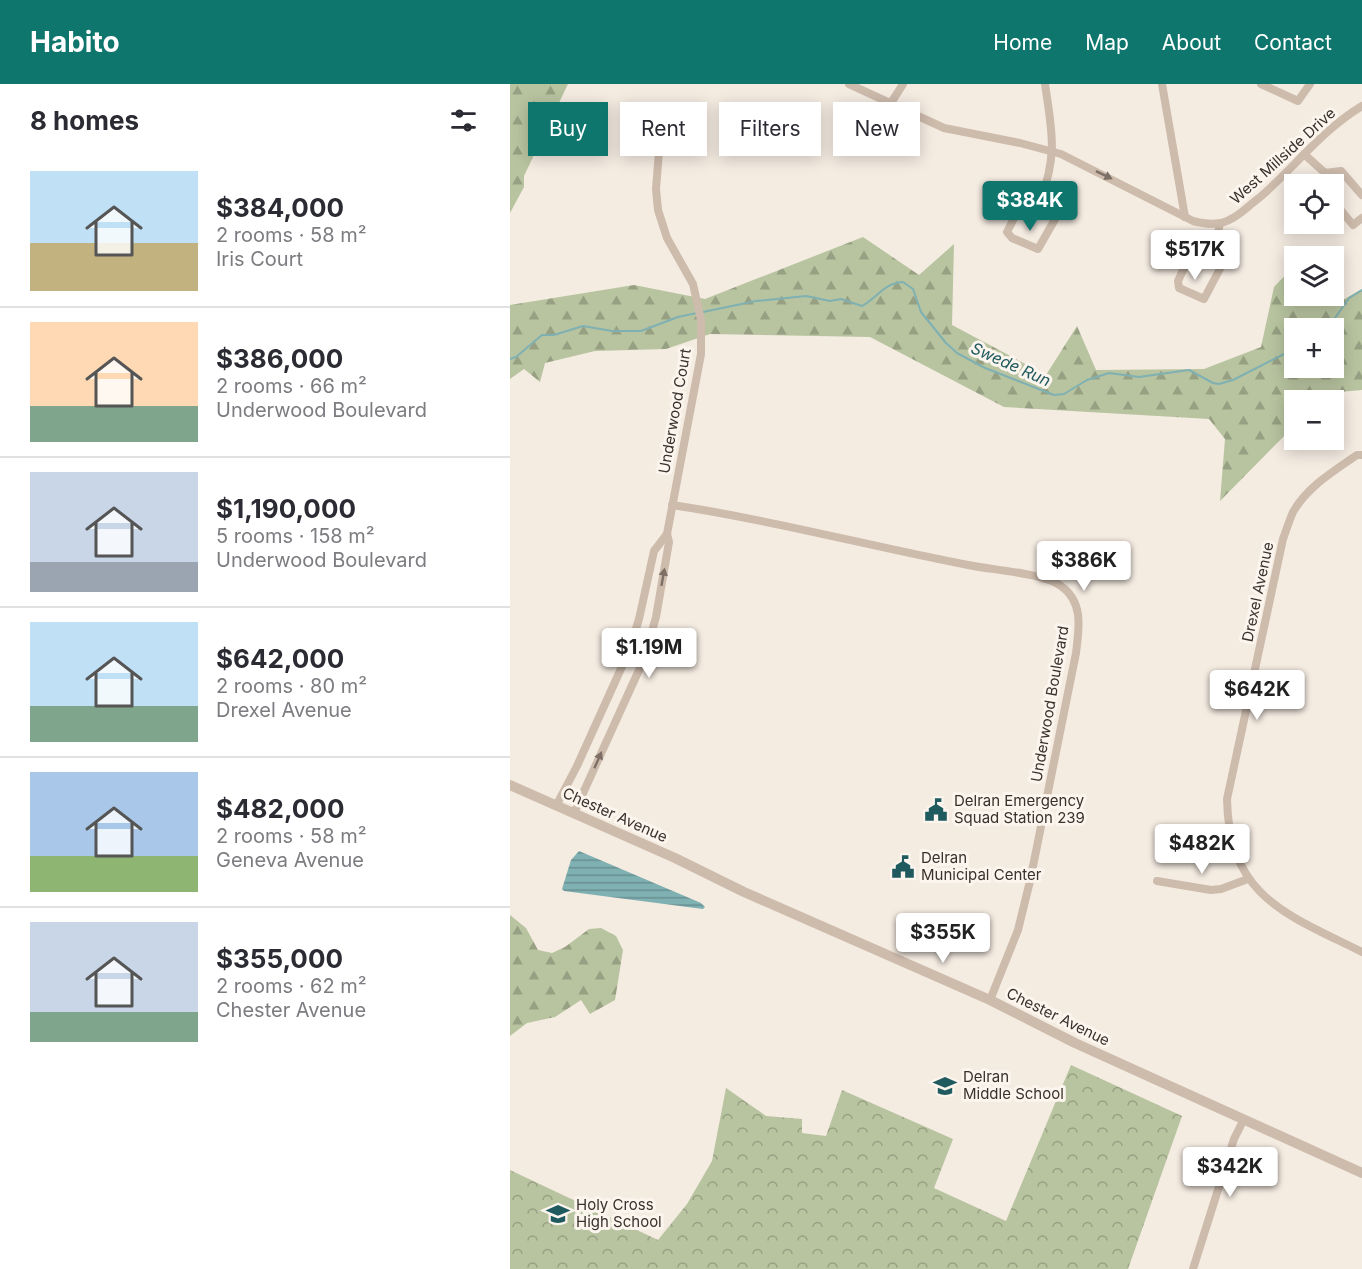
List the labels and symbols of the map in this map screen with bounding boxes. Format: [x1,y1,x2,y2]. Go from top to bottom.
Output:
street label: West Millside Drive [1226,103,1339,208]
one-way arrow [1095,170,1112,180]
pin: $384K [988,181,1072,232]
pin: $517K [1153,230,1237,281]
water label: Swede Run [968,338,1054,390]
street label: Underwood Court [654,347,695,475]
street label: Drexel Avenue [1238,540,1277,644]
pin: $386K [1042,541,1126,592]
one-way arrow [659,568,668,587]
street label: Underwood Boulevard [1026,624,1073,783]
pin: $1.19M [600,628,698,679]
pin: $642K [1215,670,1299,721]
one-way arrow [593,751,602,768]
street label: Chester Avenue [560,783,670,846]
place label: Delran Emergency Squad Station 239 [954,791,1085,827]
public building icon: Delran Emergency Squad Station 239 [923,797,949,823]
pin: $482K [1160,824,1244,875]
place label: Delran Municipal Center [921,848,1042,884]
public building icon: Delran Municipal Center [890,854,916,880]
pin: $355K [901,913,985,964]
street label: Chester Avenue [1003,983,1113,1050]
place label: Delran Middle School [963,1067,1064,1103]
school or university icon: Delran Middle School [932,1073,958,1099]
pin: $342K [1188,1147,1272,1198]
place label: Holy Cross High School [576,1195,662,1231]
school or university icon: Holy Cross High School [545,1201,571,1227]

